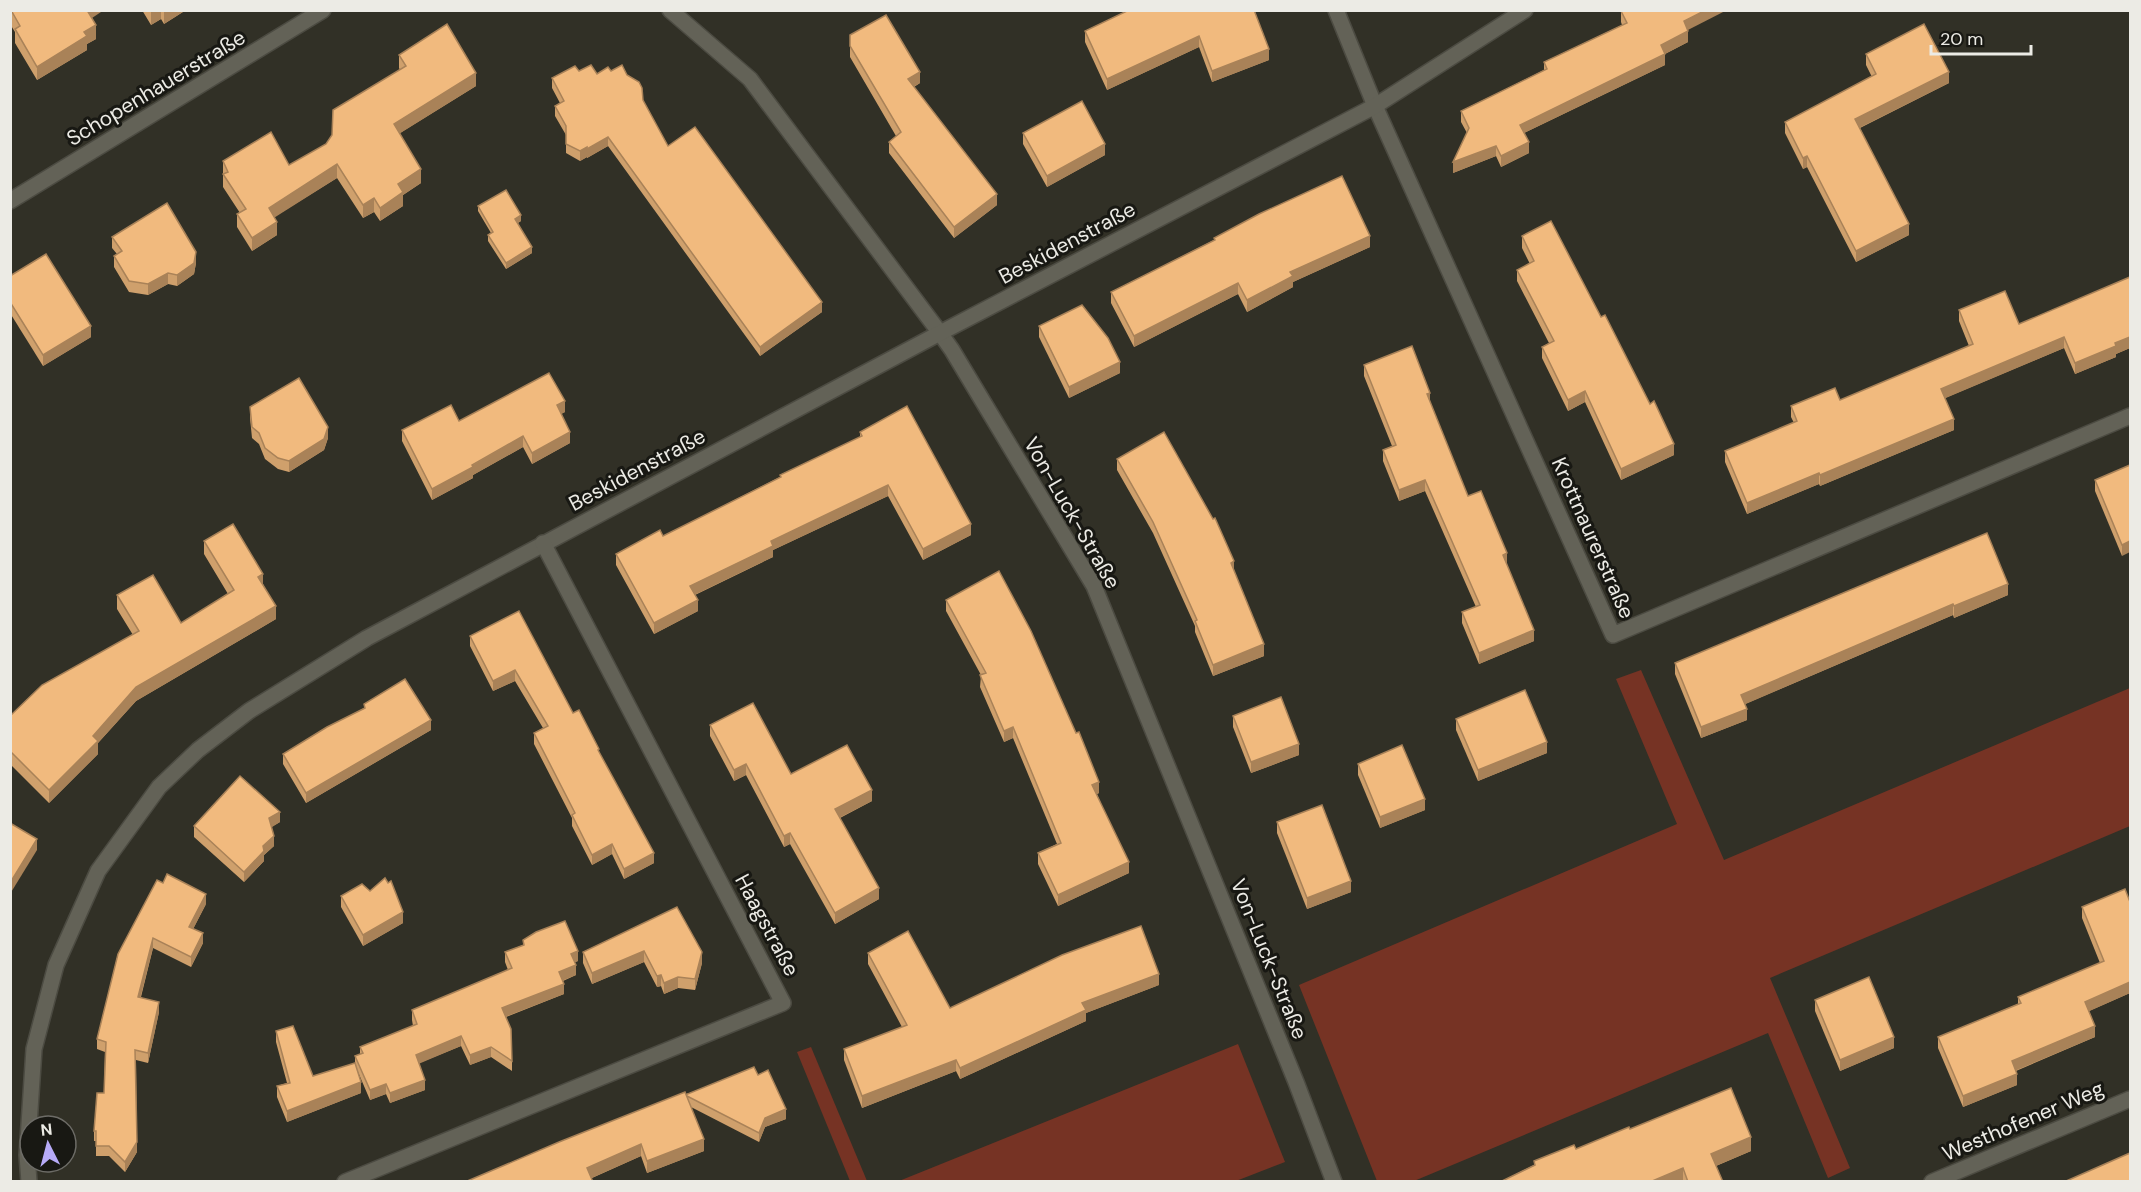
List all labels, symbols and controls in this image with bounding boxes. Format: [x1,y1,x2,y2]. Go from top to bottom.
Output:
scale bar [1931,18,2032,56]
street label: Schopenhauerstraße [61,23,251,153]
text: 20 m [1940,27,1983,51]
street label: Beskidenstraße [994,195,1140,291]
street label: Beskidenstraße [564,422,710,518]
street label: Von-Luck-Straße [1017,432,1127,594]
street label: Krottnaurerstraße [1545,453,1641,623]
street label: Haagstraße [728,869,806,981]
street label: Von-Luck-Straße [1224,875,1314,1043]
street label: Westhofener Weg [1938,1074,2108,1168]
north arrow [18,1114,78,1174]
text: N [40,1119,53,1141]

